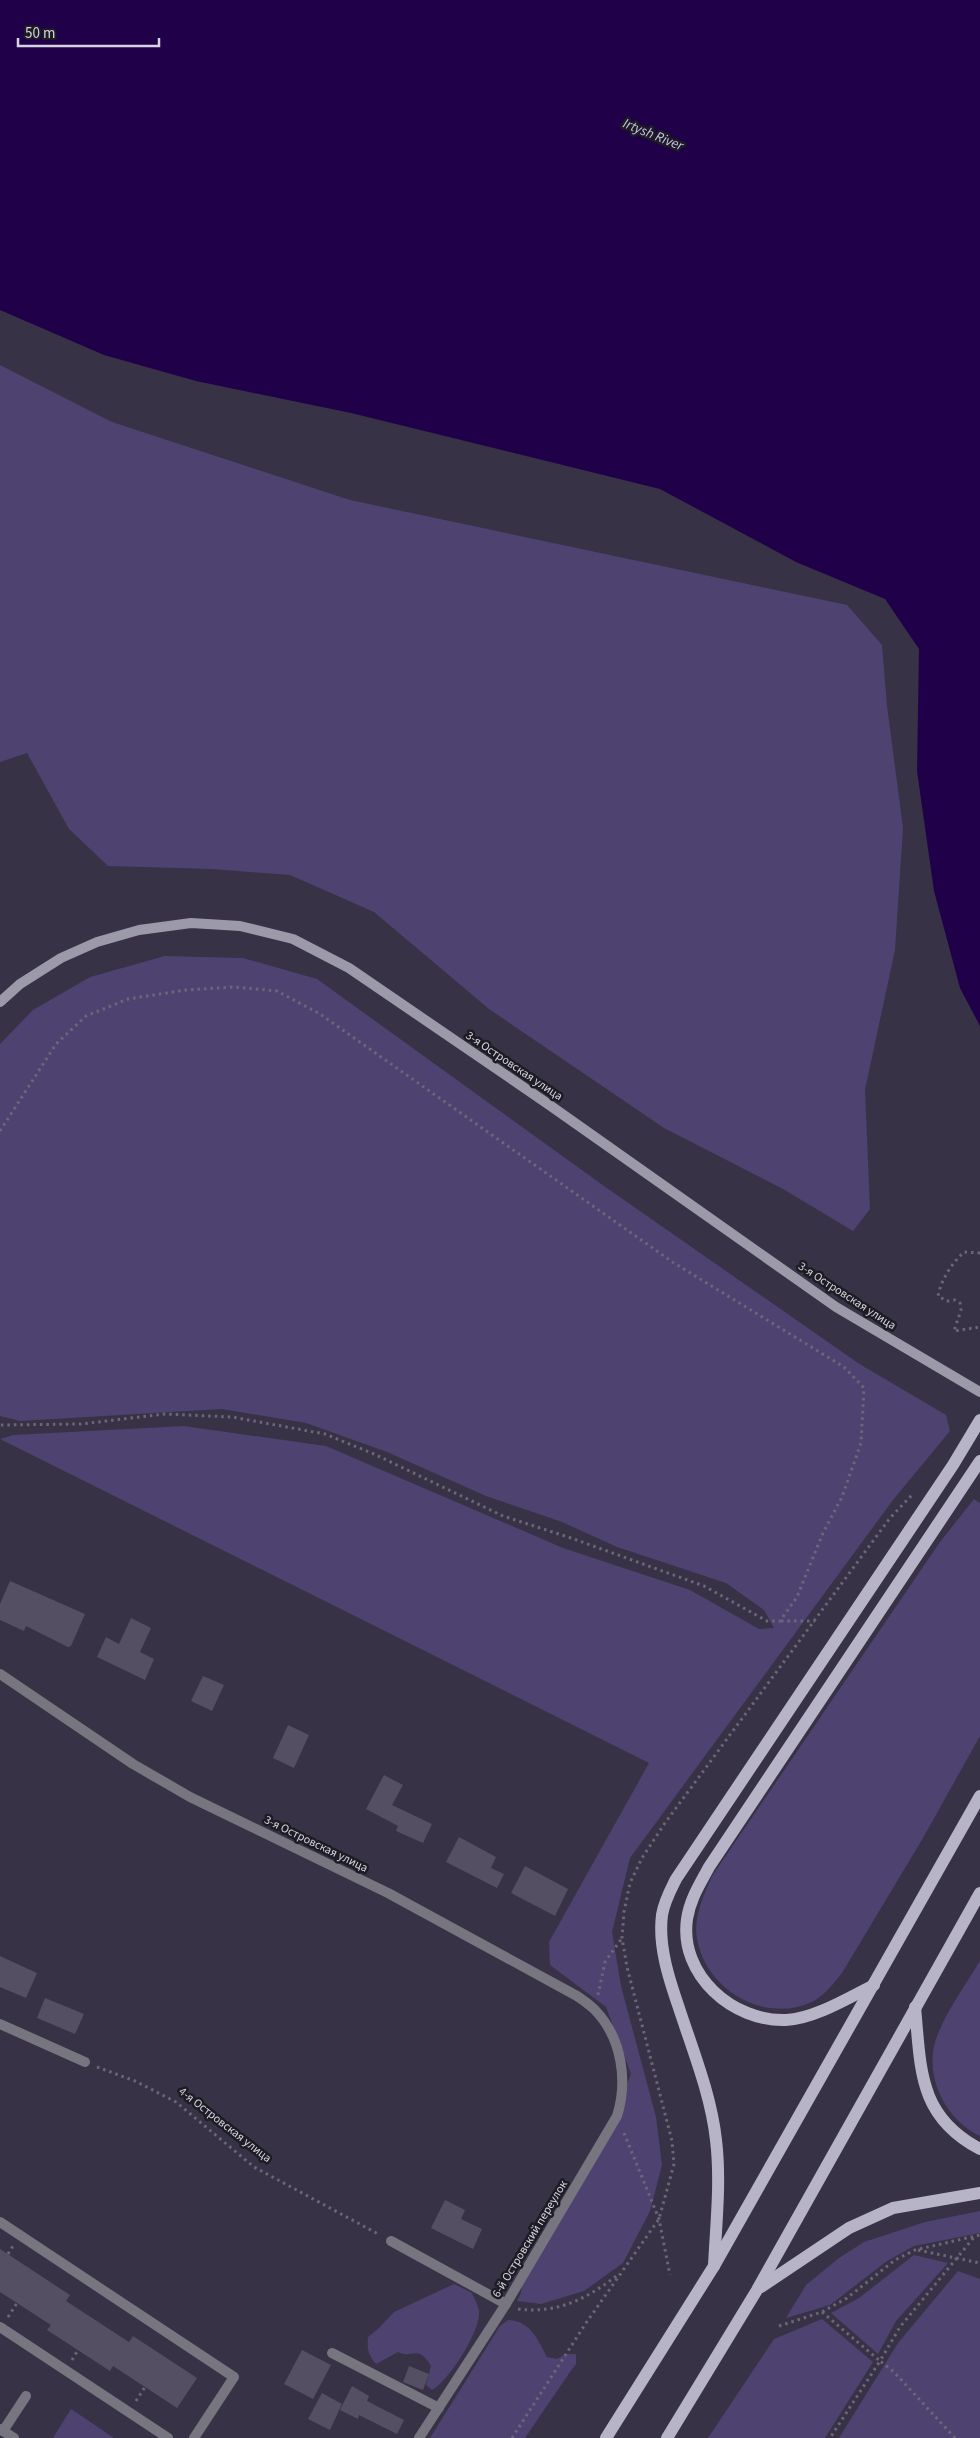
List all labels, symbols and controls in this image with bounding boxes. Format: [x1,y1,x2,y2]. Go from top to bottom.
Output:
scale bar [18,15,159,47]
text: 50 m [25,23,55,44]
water label: Irtysh River [620,114,687,157]
street label: 3-я Островская улица [462,1027,566,1105]
street label: 3-я Островская улица [795,1258,899,1334]
street label: 3-я Островская улица [261,1811,371,1877]
street label: 4-я Островская улица [175,2083,275,2167]
street label: 6-й Островский переулок [488,2177,572,2301]

